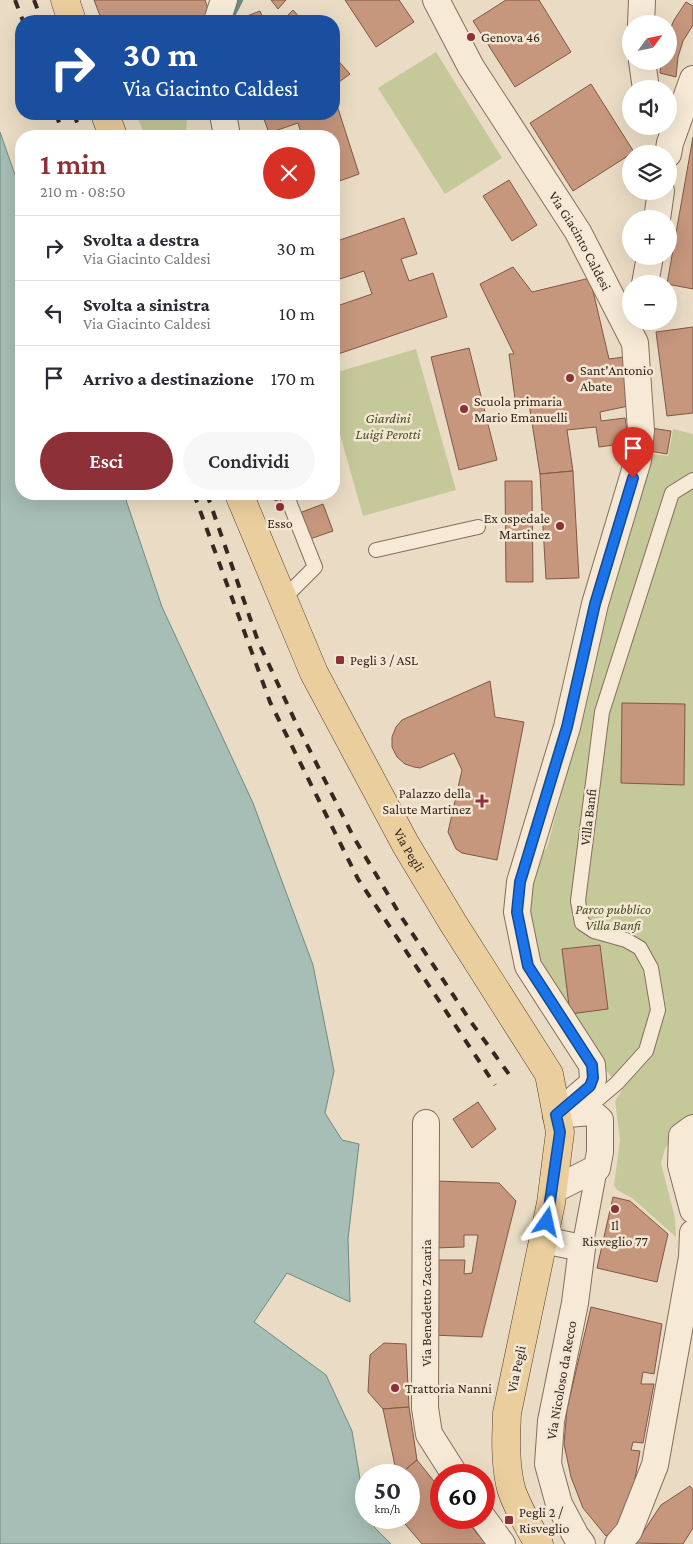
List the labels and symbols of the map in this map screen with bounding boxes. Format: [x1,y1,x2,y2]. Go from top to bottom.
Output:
north arrow [622,15,678,70]
place label: Genova 46 [481,29,540,45]
marker: Genova 46 [465,31,477,43]
street label: Via Giacinto Caldesi [546,188,615,293]
place label: Sant'Antonio Abate [580,362,653,394]
marker: Sant'Antonio Abate [564,372,576,384]
place label: Scuola primaria Mario Emanuelli [474,393,568,425]
marker: Scuola primaria Mario Emanuelli [458,403,470,415]
park label: Giardini Luigi Perotti [355,410,421,442]
pin [612,427,654,478]
marker: Esso [274,501,286,513]
place label: Ex ospedale Martinez [484,510,550,542]
place label: Esso [267,515,293,531]
marker: Ex ospedale Martinez [554,520,566,532]
place label: Pegli 3 / ASL [350,652,418,668]
marker: Pegli 3 / ASL [334,654,346,666]
place label: Palazzo della Salute Martinez [383,785,472,817]
street label: Villa Banfi [577,787,599,846]
marker: Palazzo della Salute Martinez [475,794,489,808]
street label: Via Pegli [390,825,428,875]
park label: Parco pubblico Villa Banfi [575,901,651,933]
position arrow [520,1195,572,1247]
marker: Il Risveglio 77 [609,1203,621,1215]
place label: Il Risveglio 77 [582,1217,648,1249]
street label: Via Benedetto Zaccaria [418,1239,434,1367]
street label: Via Nicoloso da Recco [543,1319,579,1441]
street label: Via Pegli [503,1344,529,1394]
place label: Trattoria Nanni [405,1380,492,1396]
marker: Trattoria Nanni [389,1382,401,1394]
speed limit sign: 60 [430,1464,495,1529]
place label: Pegli 2 / Risveglio [519,1504,569,1536]
marker: Pegli 2 / Risveglio [503,1514,515,1526]

